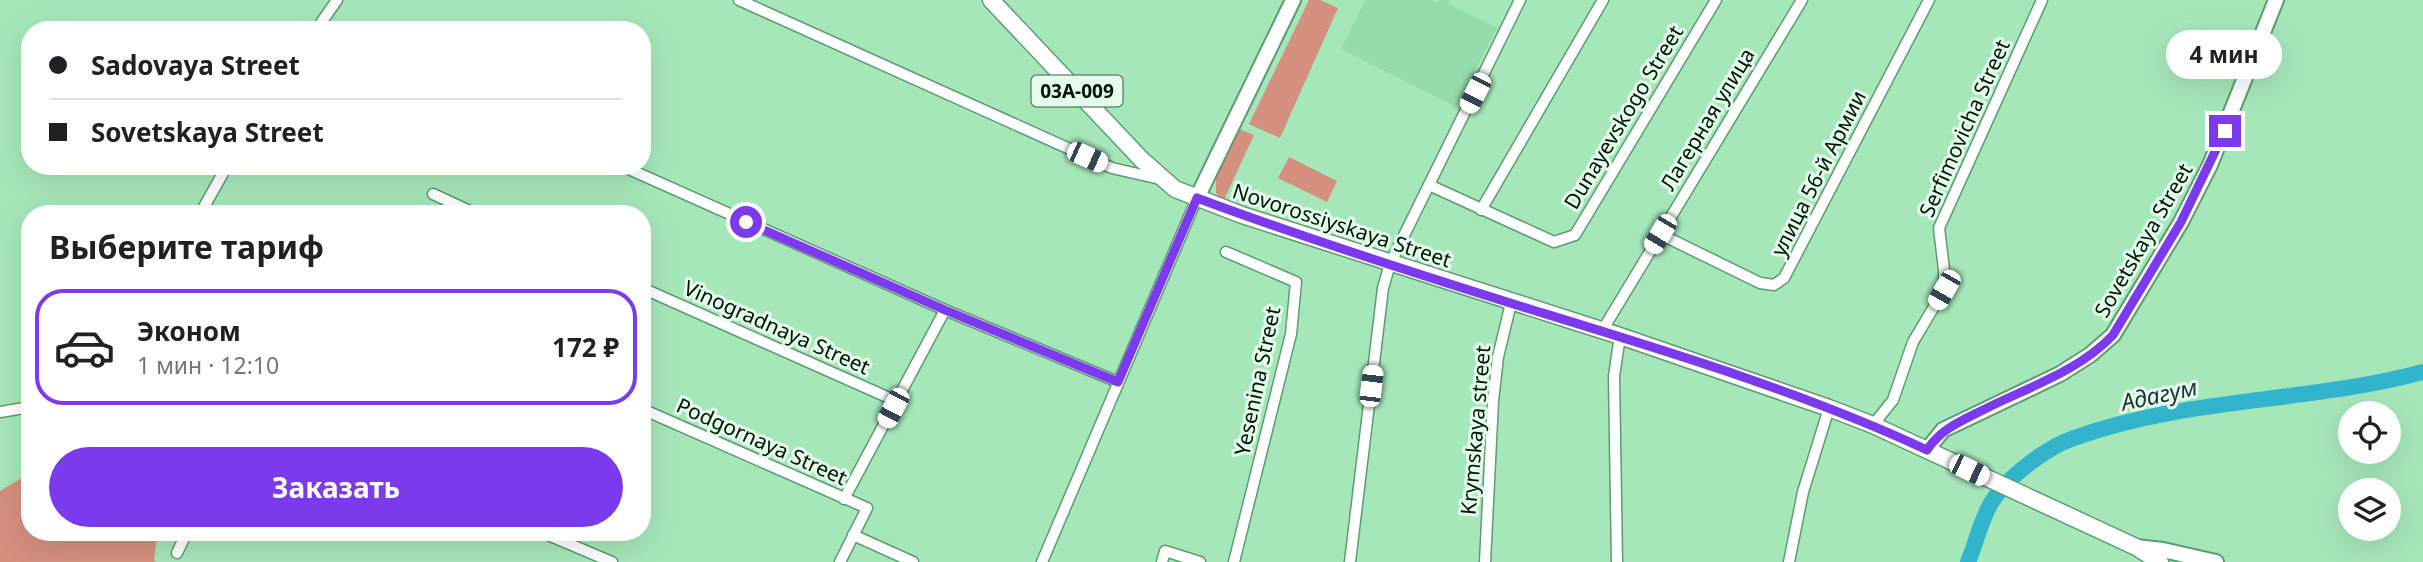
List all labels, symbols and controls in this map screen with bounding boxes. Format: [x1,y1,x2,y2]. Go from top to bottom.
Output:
street label: Dunayevskogo Street [1557,20,1689,214]
callout: 4 мин [2167,30,2283,78]
street label: Serfimovicha Street [1912,34,2016,221]
text: 4 мин [2190,38,2258,70]
street label: Лагерная улица [1653,43,1761,195]
text: Sadovaya Street [91,47,300,83]
car [1457,70,1494,116]
road number: 03А-009 [1032,76,1122,106]
street label: улица 56-й Армии [1764,85,1872,261]
text: Sovetskaya Street [91,114,324,150]
route end [2209,115,2241,147]
car [1064,139,1111,175]
street label: Sovetskaya Street [2087,157,2199,322]
street label: Novorossiyskaya Street [1229,176,1455,274]
route start [730,206,762,238]
car [1641,211,1680,257]
text: Выберите тариф [49,225,324,268]
car [1925,267,1964,313]
street label: Vinogradnaya Street [680,273,875,381]
street label: Yesenina Street [1228,303,1287,458]
text: Эконом [137,313,241,349]
icon: car [53,316,116,379]
text: 172 ₽ [552,329,619,365]
street label: Krymskaya street [1454,344,1496,516]
text: 1 мин · 12:10 [137,349,279,381]
car [1359,364,1384,408]
water label: Адагум [2116,370,2200,418]
car [874,385,913,431]
street label: Podgornaya Street [672,391,852,491]
map controls [2338,401,2401,541]
button: locate [2338,401,2401,464]
button: Заказать [49,447,623,527]
car [1946,451,1993,489]
button: layers [2338,478,2401,541]

